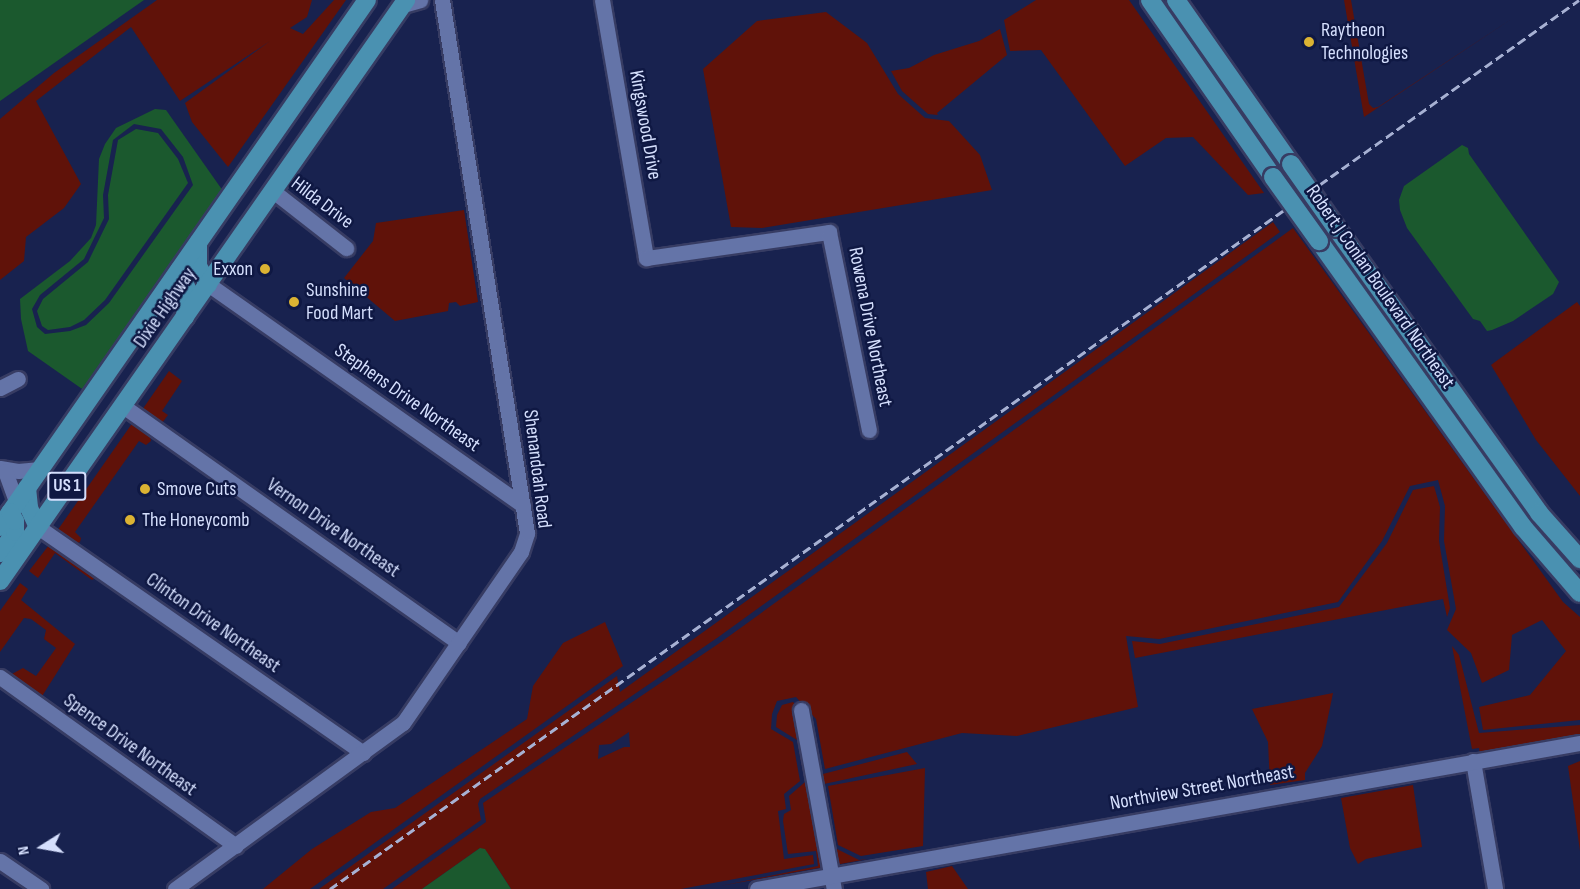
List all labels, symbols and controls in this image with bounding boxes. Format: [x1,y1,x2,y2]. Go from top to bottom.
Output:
place label: Raytheon Technologies [1321,19,1408,66]
marker: Raytheon Technologies [1302,35,1316,49]
street label: Kingswood Drive [624,68,666,182]
street label: Hilda Drive [286,172,358,234]
street label: Robert J Conlan Boulevard Northeast [1300,181,1460,393]
street label: Rowena Drive Northeast [843,245,897,409]
place label: Exxon [213,257,253,281]
marker: Exxon [258,262,272,276]
street label: Dixie Highway [129,263,201,353]
place label: Sunshine Food Mart [306,278,373,325]
marker: Sunshine Food Mart [287,295,301,309]
street label: Stephens Drive Northeast [329,339,485,457]
street label: Shenandoah Road [518,408,556,530]
road number: US 1 [46,471,88,501]
street label: Vernon Drive Northeast [262,473,404,583]
place label: Smove Cuts [157,477,236,501]
marker: Smove Cuts [138,482,152,496]
place label: The Honeycomb [142,508,250,532]
marker: The Honeycomb [123,513,137,527]
street label: Clinton Drive Northeast [141,568,285,678]
street label: Spence Drive Northeast [59,689,201,801]
street label: Northview Street Northeast [1108,760,1296,816]
north arrow [12,817,72,877]
text: N [14,845,34,857]

